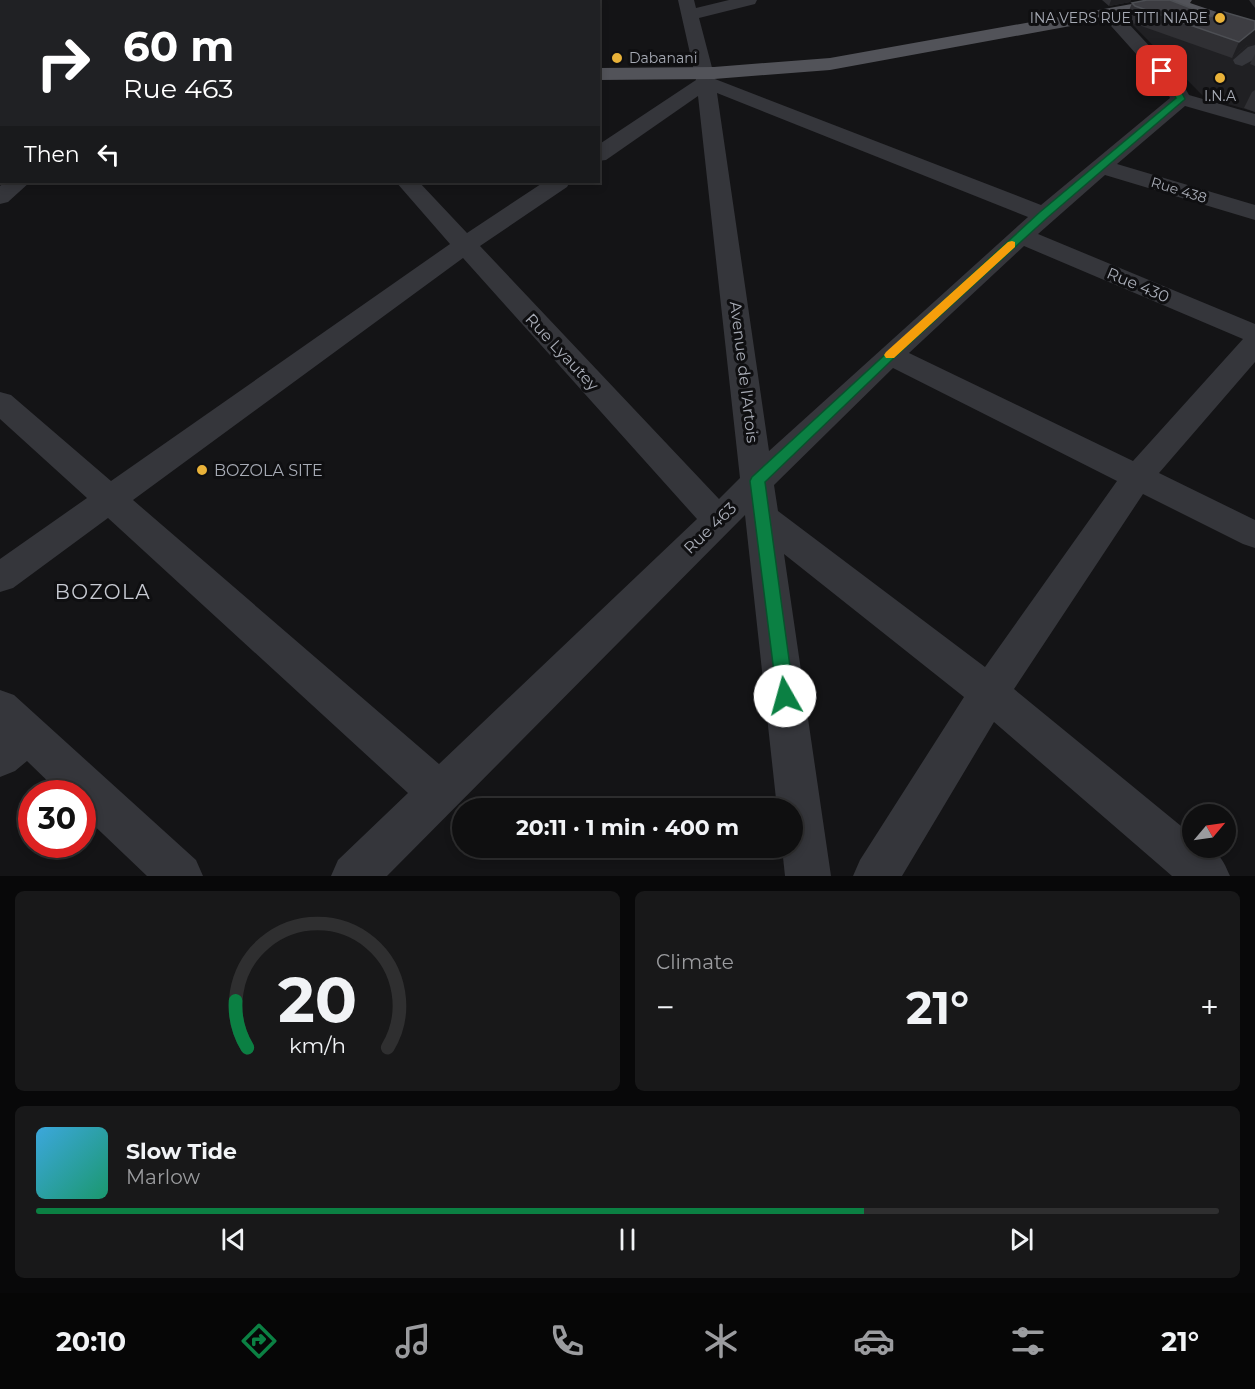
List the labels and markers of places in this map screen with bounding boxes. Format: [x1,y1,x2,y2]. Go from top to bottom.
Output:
place label: INA VERS RUE TITI NIARE [1030,9,1208,27]
marker: INA VERS RUE TITI NIARE [1213,11,1227,25]
pin [1136,45,1187,96]
place label: Dabanani [629,49,697,67]
marker: Dabanani [610,51,624,65]
marker: I.N.A [1213,71,1227,85]
place label: I.N.A [1204,87,1237,105]
place label: BOZOLA SITE [214,461,323,480]
marker: BOZOLA SITE [195,463,209,477]

